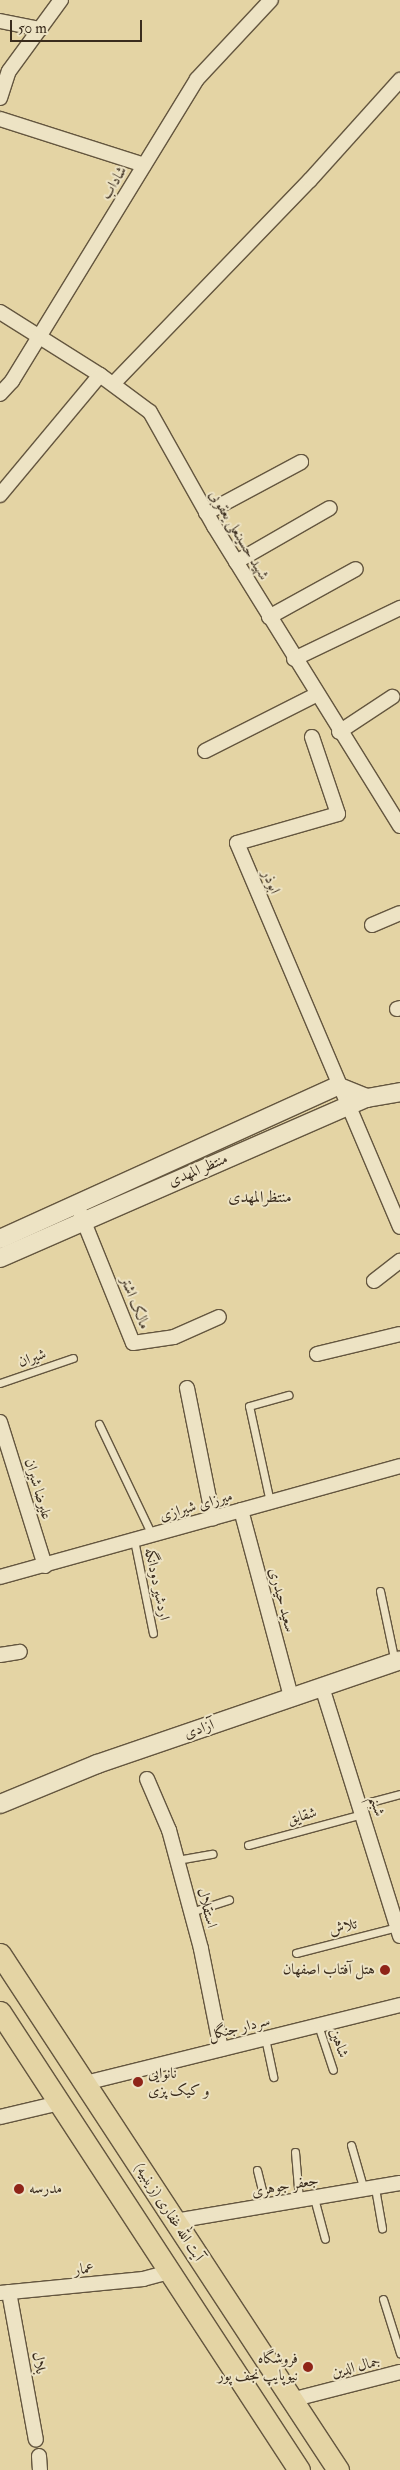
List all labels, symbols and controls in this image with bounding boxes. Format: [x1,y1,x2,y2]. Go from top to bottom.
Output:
scale bar [12,10,145,42]
text: 50 m [18,19,47,38]
street label: شاداب [97,163,131,203]
street label: شهید حسینعلی یعقوبی [205,487,273,583]
street label: ابوذر [258,867,284,897]
street label: منتظر المهدی [166,1149,230,1191]
district label: منتظرالمهدی [228,1187,292,1207]
street label: مالک اشتر [116,1274,154,1332]
street label: شیران [16,1345,48,1371]
street label: علیرضا شیران [20,1456,56,1522]
street label: میرزای شیرازی [157,1487,235,1525]
street label: اردشیر دودانگه [141,1546,173,1622]
street label: سعید حیدری [265,1566,299,1634]
street label: آزادی [182,1715,216,1743]
street label: شبنم [365,1794,389,1818]
street label: شقایق [285,1803,319,1829]
street label: استقلال [193,1886,221,1930]
street label: تلاش [327,1915,359,1939]
place label: هتل آفتاب اصفهان [283,1961,375,1979]
marker: هتل آفتاب اصفهان [379,1964,391,1976]
street label: سردار جنگل [206,2012,272,2044]
street label: شاهین [326,2026,352,2060]
place label: نانوایی و کیک پزی [148,2064,209,2099]
marker: نانوایی و کیک پزی [132,2076,144,2088]
street label: آیت الله غفاری (زینبیه) [131,2159,207,2265]
street label: جعفر جوهری [250,2171,320,2201]
place label: مدرسه [29,2180,62,2198]
marker: مدرسه [13,2183,25,2195]
street label: عمار [73,2259,95,2279]
place label: فروشگاه نیوپایپ نجف پور [218,2349,298,2384]
street label: بلال [28,2350,50,2376]
street label: جمال الدین [330,2352,382,2382]
marker: فروشگاه نیوپایپ نجف پور [302,2361,314,2373]

